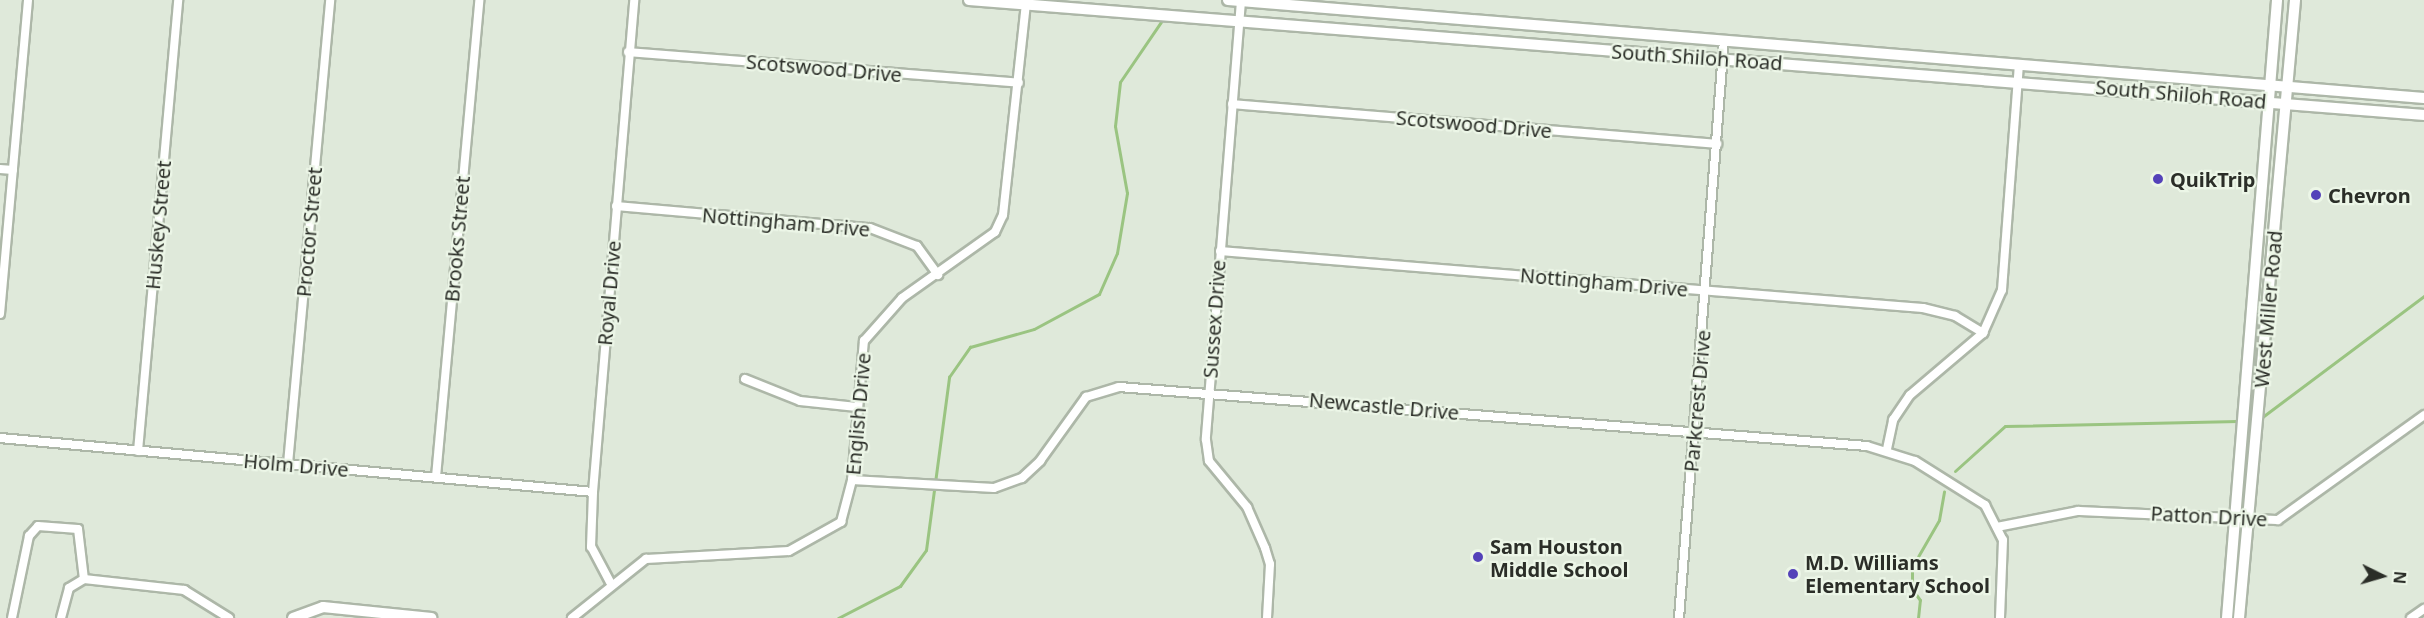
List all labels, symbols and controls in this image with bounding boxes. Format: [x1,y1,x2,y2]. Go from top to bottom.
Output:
street label: South Shiloh Road [1611,39,1783,75]
street label: Scotswood Drive [745,49,903,87]
street label: South Shiloh Road [2094,75,2268,113]
street label: Scotswood Drive [1395,105,1553,143]
street label: Huskey Street [140,159,176,291]
street label: Proctor Street [291,166,327,298]
place label: QuikTrip [2170,167,2255,191]
marker: QuikTrip [2151,172,2165,186]
street label: Brooks Street [440,175,474,303]
place label: Chevron [2328,183,2411,207]
marker: Chevron [2309,188,2323,202]
street label: Nottingham Drive [701,203,871,241]
street label: West Miller Road [2249,229,2287,389]
street label: Royal Drive [592,239,626,347]
street label: Sussex Drive [1198,259,1230,379]
street label: Nottingham Drive [1519,263,1689,301]
street label: Parkcrest Drive [1679,329,1715,473]
street label: English Drive [841,352,875,476]
street label: Newcastle Drive [1308,387,1460,425]
street label: Holm Drive [242,448,350,482]
street label: Patton Drive [2150,501,2268,531]
place label: Sam Houston Middle School [1490,534,1629,581]
north arrow [2352,546,2412,606]
marker: Sam Houston Middle School [1471,550,1485,564]
place label: M.D. Williams Elementary School [1805,550,1990,597]
marker: M.D. Williams Elementary School [1786,567,1800,581]
text: N [2388,570,2411,585]

